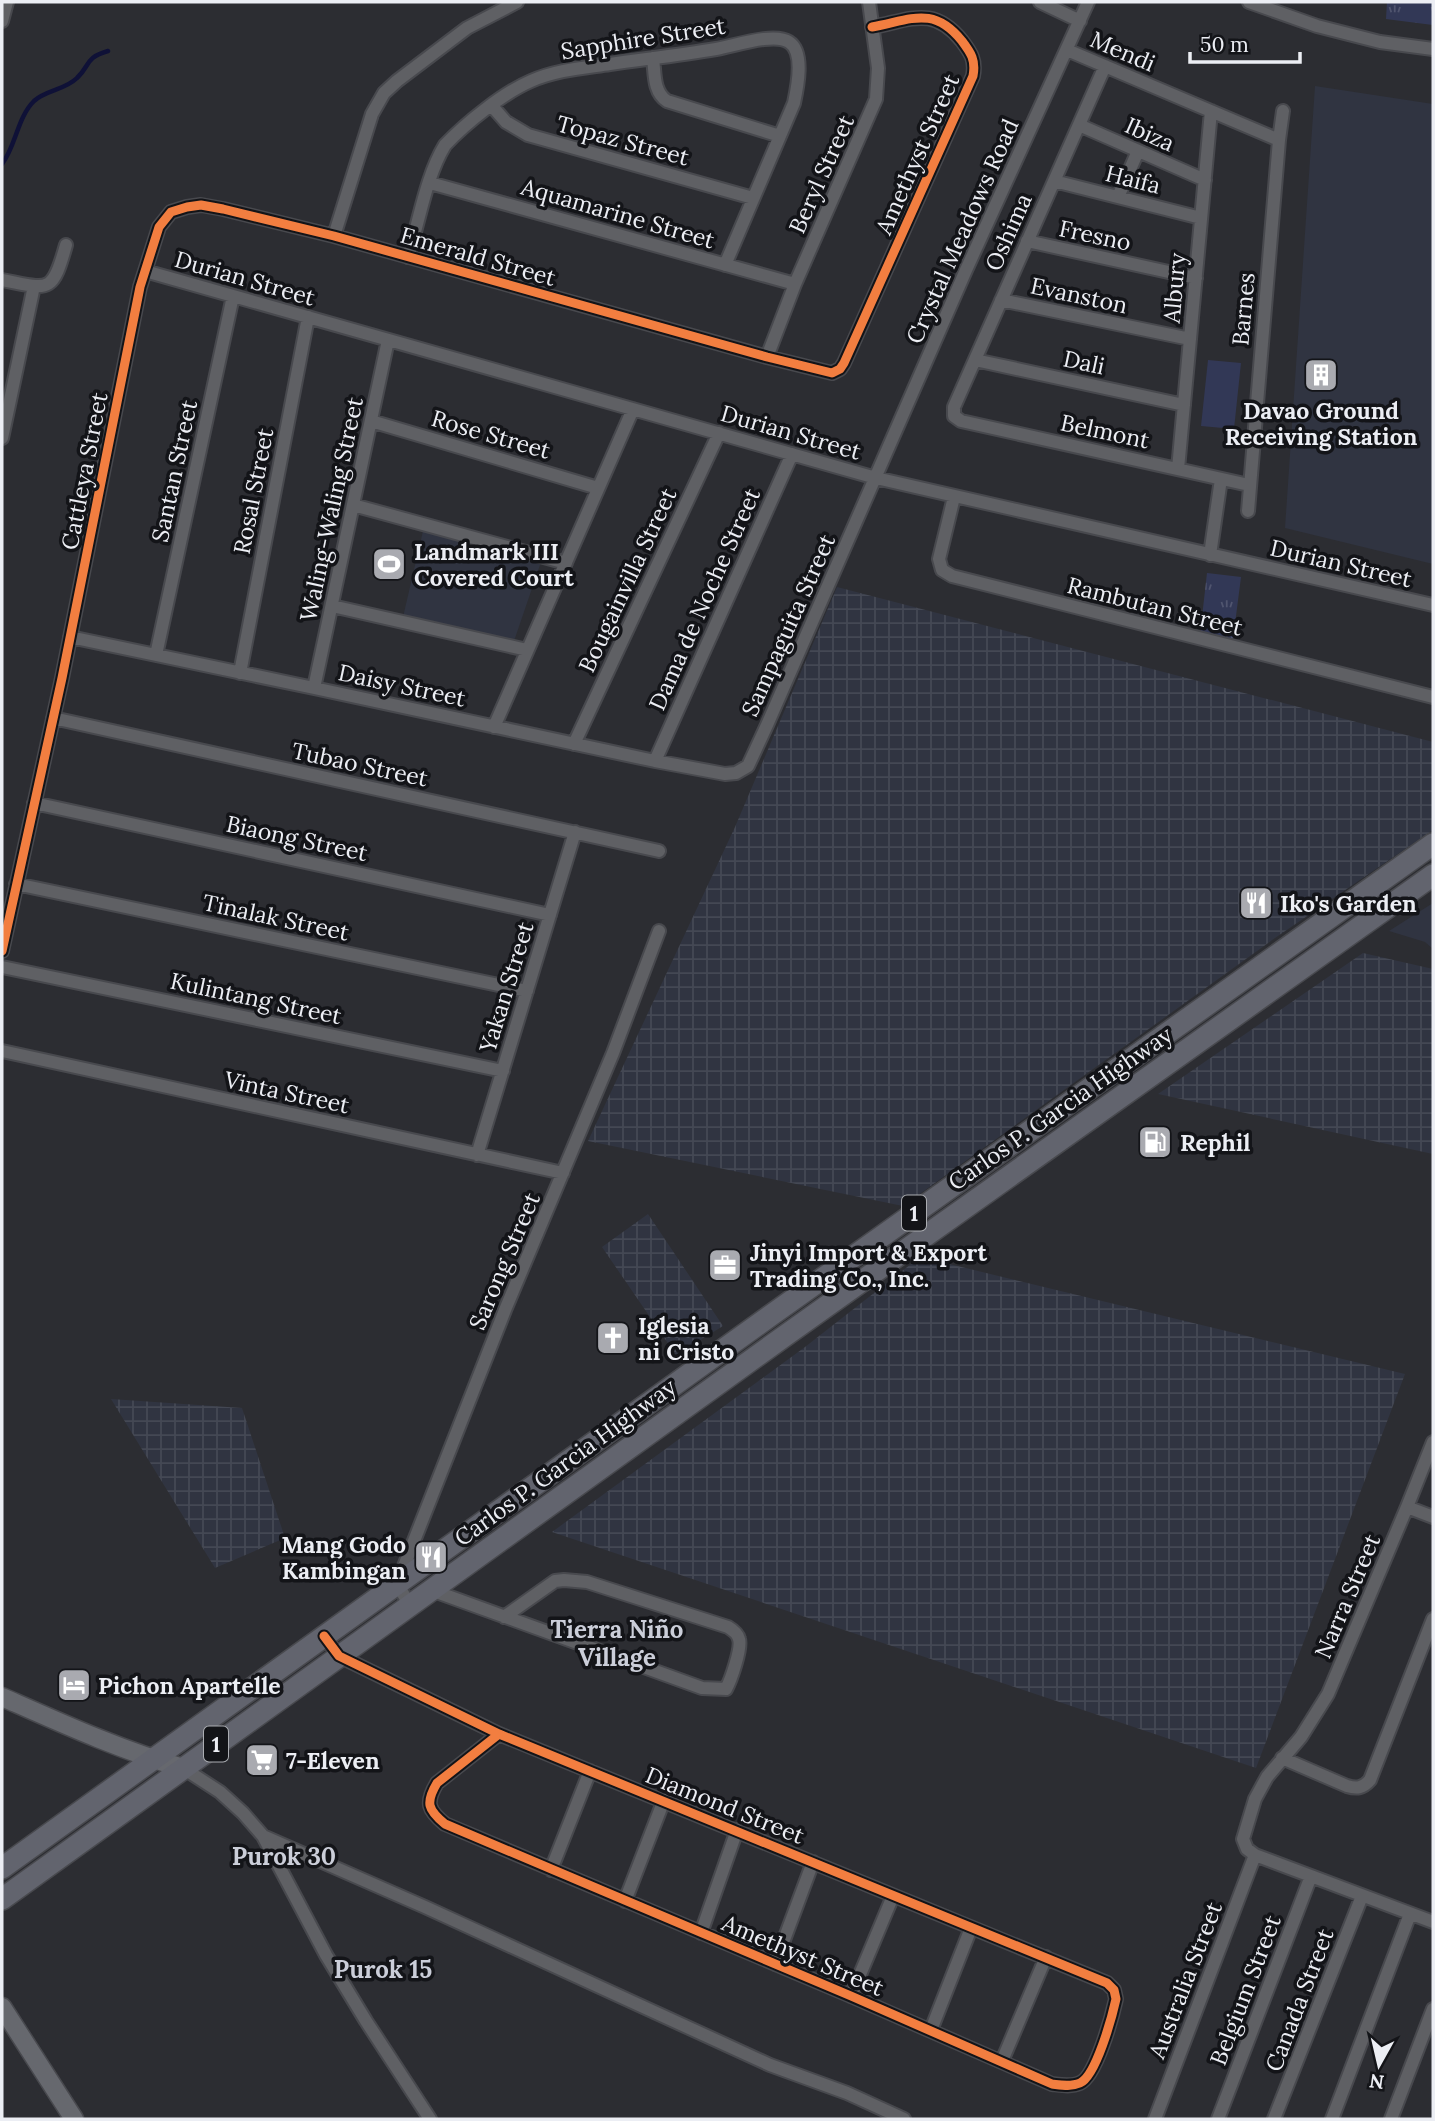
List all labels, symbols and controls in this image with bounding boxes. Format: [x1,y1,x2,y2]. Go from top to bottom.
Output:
street label: Sapphire Street [559,11,727,65]
scale bar [1190,21,1300,65]
street label: Mendi [1086,24,1160,78]
text: 50 m [1200,31,1249,58]
street label: Amethyst Street [868,69,965,240]
street label: Topaz Street [554,108,692,172]
street label: Beryl Street [782,110,860,238]
street label: Ibiza [1121,110,1179,158]
street label: Crystal Meadows Road [899,114,1025,348]
street label: Haifa [1102,158,1164,200]
street label: Aquamarine Street [517,171,718,254]
street label: Oshima [978,189,1038,275]
street label: Fresno [1056,213,1134,257]
street label: Emerald Street [397,220,559,292]
street label: Durian Street [172,244,318,312]
street label: Albury [1156,251,1192,325]
street label: Evanston [1028,271,1130,319]
street label: Barnes [1225,271,1261,347]
street label: Dali [1061,343,1107,381]
building icon: Davao Ground Receiving Station [1302,356,1340,394]
street label: Cattleya Street [55,390,113,552]
street label: Waling-Waling Street [293,394,369,624]
place label: Davao Ground Receiving Station [1225,396,1418,451]
street label: Santan Street [145,397,203,545]
street label: Durian Street [718,398,864,466]
street label: Rose Street [428,403,554,465]
street label: Belmont [1058,407,1152,455]
street label: Rosal Street [227,425,279,556]
street label: Bougainvilla Street [572,483,682,677]
street label: Dama de Noche Street [642,483,766,715]
street label: Sampaguita Street [735,529,841,721]
street label: Durian Street [1267,533,1415,593]
place label: Landmark III Covered Court [414,537,574,592]
sports icon: Landmark III Covered Court [370,545,408,583]
street label: Rambutan Street [1064,570,1246,642]
street label: Daisy Street [336,657,468,713]
street label: Tubao Street [289,735,431,793]
street label: Biaong Street [224,809,370,867]
restaurant icon: Iko's Garden [1237,884,1275,922]
street label: Tinalak Street [200,887,352,947]
place label: Iko's Garden [1280,889,1417,918]
street label: Yakan Street [472,918,540,1057]
street label: Kulintang Street [168,966,344,1030]
street label: Carlos P. Garcia Highway [942,1019,1178,1196]
street label: Vinta Street [221,1064,352,1119]
fuel station icon: Rephil [1136,1123,1174,1161]
place label: Rephil [1180,1128,1251,1157]
street label: Sarong Street [462,1188,546,1334]
road number: 1 [902,1196,926,1230]
place label: Jinyi Import & Export Trading Co., Inc. [750,1238,987,1293]
office icon: Jinyi Import & Export Trading Co., Inc. [706,1246,744,1284]
place label: Iglesia ni Cristo [638,1311,734,1366]
church icon: Iglesia ni Cristo [594,1319,632,1357]
street label: Carlos P. Garcia Highway [449,1371,682,1552]
street label: Narra Street [1308,1529,1386,1662]
place label: Mang Godo Kambingan [281,1530,406,1585]
restaurant icon: Mang Godo Kambingan [412,1538,450,1576]
district label: Tierra Niño Village [551,1614,683,1673]
hotel icon: Pichon Apartelle [55,1666,93,1704]
place label: Pichon Apartelle [98,1671,281,1700]
road number: 1 [204,1726,228,1762]
supermarket icon: 7-Eleven [243,1741,281,1779]
place label: 7-Eleven [286,1746,380,1775]
street label: Diamond Street [641,1760,809,1850]
district label: Purok 30 [232,1841,336,1872]
street label: Australia Street [1142,1898,1228,2063]
street label: Amethyst Street [717,1908,888,2002]
street label: Belgium Street [1203,1911,1287,2069]
street label: Canada Street [1258,1924,1340,2076]
district label: Purok 15 [334,1954,432,1985]
north arrow [1344,2030,1414,2100]
text: N [1367,2069,1386,2095]

